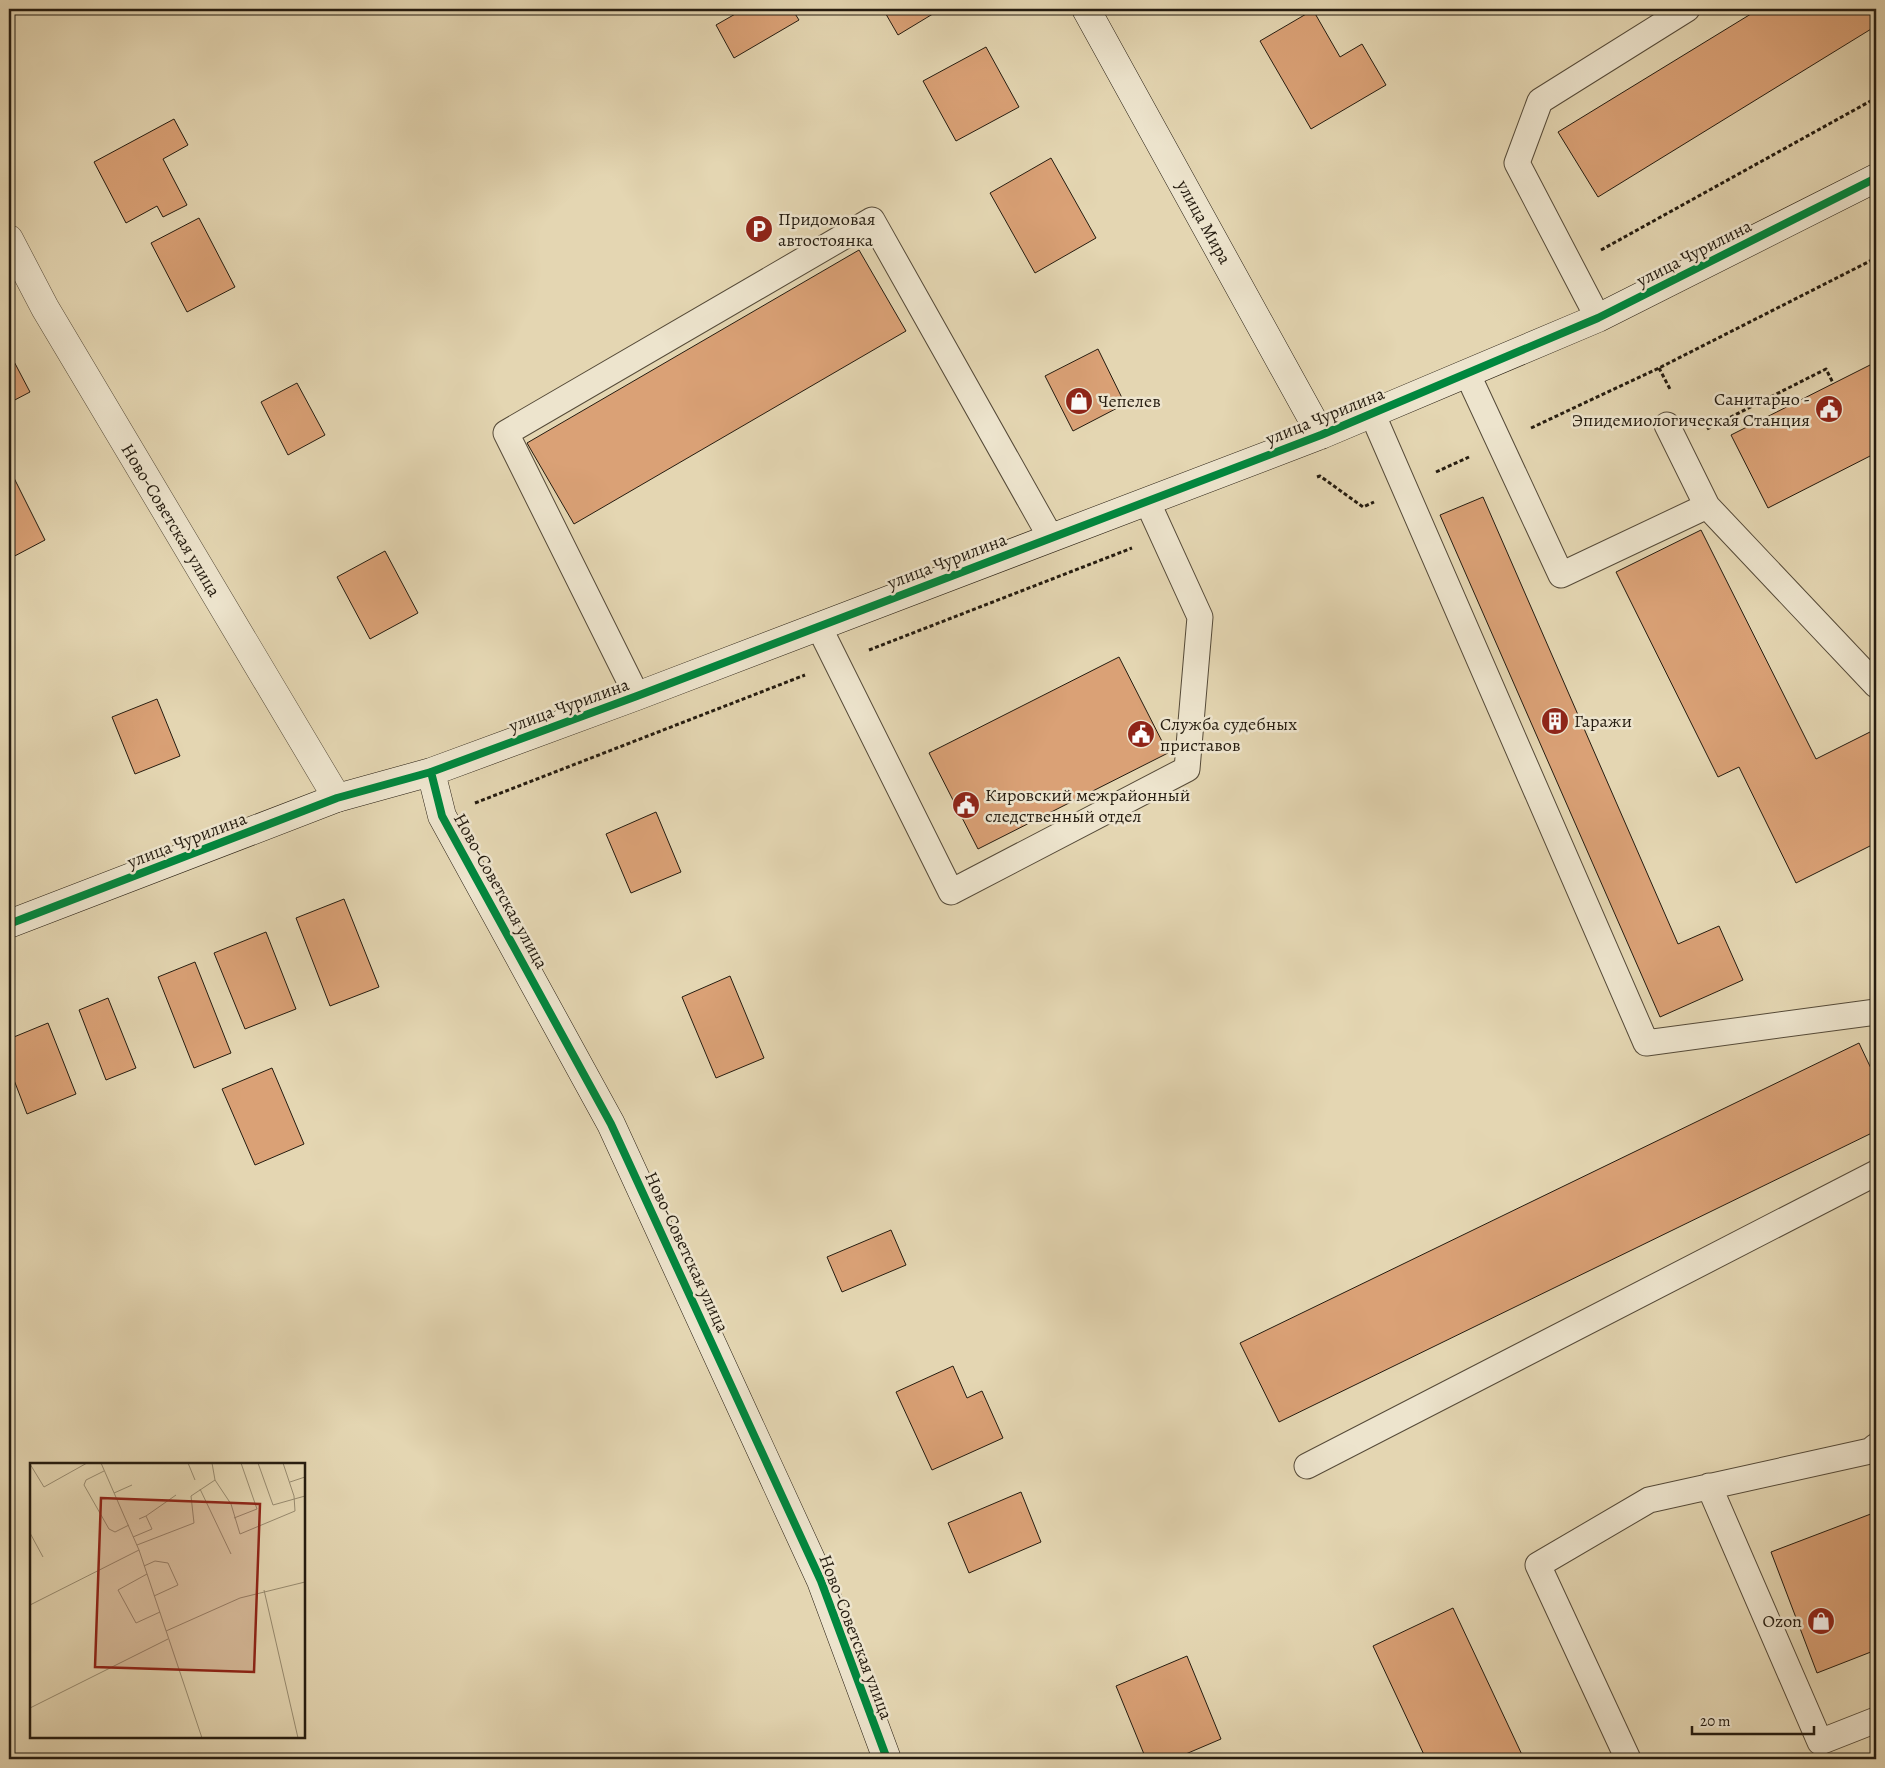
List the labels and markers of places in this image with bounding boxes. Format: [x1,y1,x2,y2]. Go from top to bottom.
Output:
place label: Придомовая автостоянка [778,207,875,252]
parking icon: Придомовая автостоянка [744,214,774,244]
shop icon: Чепелев [1064,386,1094,416]
place label: Санитарно - Эпидемиологическая Станция [1572,387,1810,432]
place label: Чепелев [1098,389,1161,413]
public building icon: Санитарно - Эпидемиологическая Станция [1814,394,1844,424]
building icon: Гаражи [1540,706,1570,736]
place label: Гаражи [1574,709,1632,733]
place label: Служба судебных приставов [1160,712,1297,757]
public building icon: Служба судебных приставов [1126,719,1156,749]
place label: Кировский межрайонный следственный отдел [985,783,1190,828]
public building icon: Кировский межрайонный следственный отдел [951,790,981,820]
shop icon: Ozon [1806,1606,1836,1636]
place label: Ozon [1762,1609,1802,1633]

